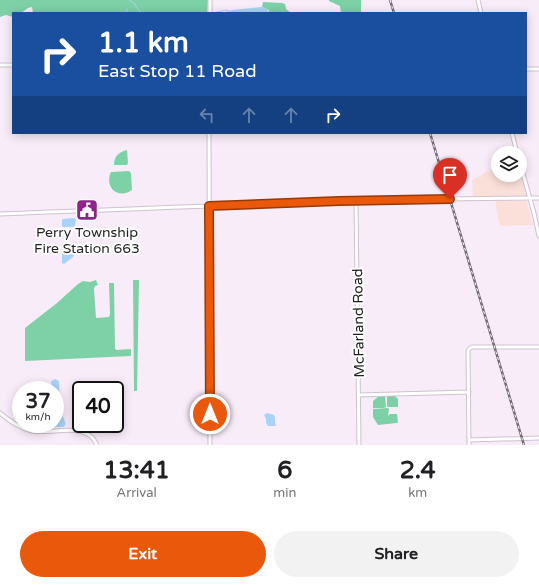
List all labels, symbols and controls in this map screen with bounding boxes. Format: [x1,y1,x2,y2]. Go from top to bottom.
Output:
text: 1.1 km [98,26,189,60]
icon: right [32,28,84,80]
text: East Stop 11 Road [98,60,257,82]
icon: left [196,104,218,126]
icon: ahead [238,104,260,126]
icon: ahead [280,104,302,126]
icon: right [322,104,344,126]
map controls [491,146,527,182]
button: layers [491,146,527,182]
pin [433,158,467,199]
icon: arrive [439,164,461,186]
public building icon: Perry Township Fire Station 663 [74,197,100,223]
place label: Perry Township Fire Station 663 [34,224,140,257]
street label: McFarland Road [349,268,368,378]
speed limit sign: 40 [72,381,124,433]
text: 37 [25,390,51,414]
position arrow [189,393,231,435]
text: km/h [25,411,51,423]
text: 13:41 [103,456,170,485]
text: 6 [277,456,292,485]
text: 2.4 [400,456,436,485]
text: Arrival [117,485,157,501]
text: min [273,485,296,501]
text: km [408,485,427,501]
button: Exit [20,531,266,577]
button: Share [274,531,519,577]

